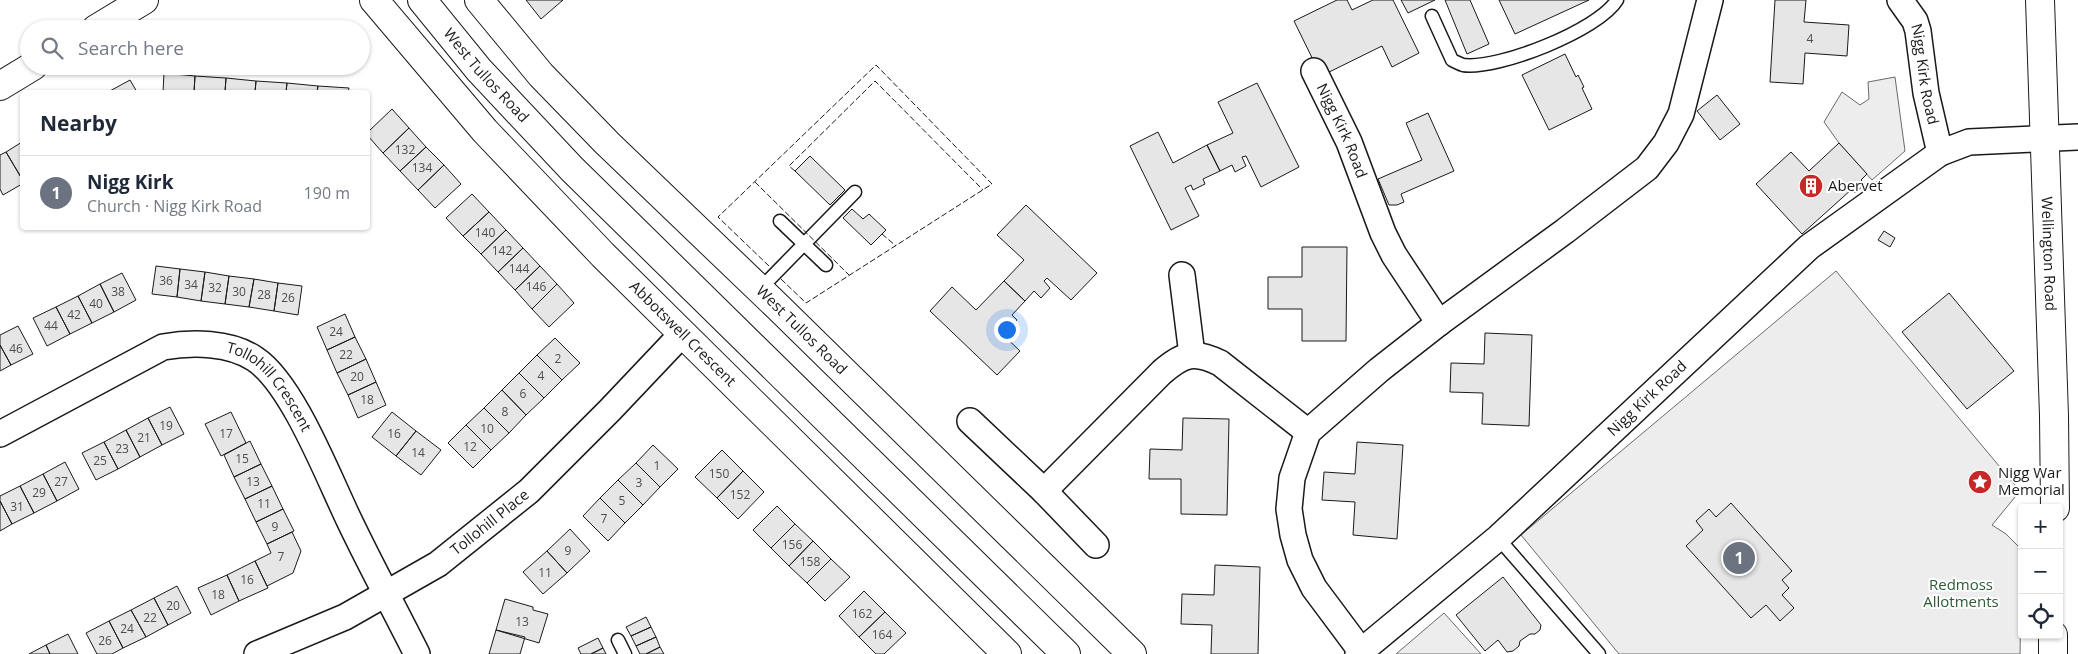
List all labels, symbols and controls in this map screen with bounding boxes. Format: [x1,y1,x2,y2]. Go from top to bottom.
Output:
search box [20,20,370,75]
street label: Nigg Kirk Road [1907,21,1944,126]
street label: West Tullos Road [440,23,534,126]
house number: 4 [1807,30,1814,47]
icon: search [38,34,66,62]
text: Search here [78,35,184,61]
street label: Nigg Kirk Road [1313,80,1373,181]
text: Nearby [40,109,117,137]
house number: 132 [395,141,415,158]
house number: 134 [412,159,432,176]
text: Nigg Kirk [87,169,173,195]
building icon: Abervet [1798,173,1824,199]
place label: Abervet [1828,175,1882,195]
text: 1 [51,182,61,204]
text: 190 m [304,182,350,204]
text: Church · Nigg Kirk Road [87,195,262,217]
street label: Wellington Road [2038,196,2061,311]
house number: 140 [475,224,495,241]
house number: 142 [492,242,512,259]
house number: 144 [509,260,529,277]
house number: 36 [159,272,173,289]
house number: 34 [184,276,198,293]
street label: Abbotswell Crescent [626,276,741,390]
house number: 146 [526,278,546,295]
house number: 32 [208,279,222,296]
street label: West Tullos Road [752,280,852,378]
house number: 38 [111,283,125,300]
house number: 30 [232,283,246,300]
house number: 28 [257,286,271,303]
house number: 26 [281,289,295,306]
house number: 40 [89,295,103,312]
house number: 42 [67,306,81,323]
house number: 44 [44,317,58,334]
your location [994,317,1020,343]
house number: 24 [329,323,343,340]
street label: Tollohill Crescent [225,337,317,435]
house number: 46 [9,340,23,357]
house number: 22 [339,346,353,363]
house number: 2 [555,350,562,367]
street label: Nigg Kirk Road [1602,356,1691,440]
house number: 4 [538,367,545,384]
house number: 20 [350,368,364,385]
house number: 6 [520,385,527,402]
house number: 18 [360,391,374,408]
house number: 8 [502,403,509,420]
house number: 19 [159,417,173,434]
house number: 10 [480,420,494,437]
house number: 17 [219,425,233,442]
house number: 16 [387,425,401,442]
house number: 21 [137,429,151,446]
house number: 12 [463,438,477,455]
house number: 23 [115,440,129,457]
house number: 14 [411,444,425,461]
house number: 15 [235,450,249,467]
house number: 25 [93,452,107,469]
house number: 1 [654,457,660,474]
place label: Nigg War Memorial [1998,462,2065,499]
house number: 150 [709,465,729,482]
place icon: Nigg War Memorial [1967,469,1993,495]
house number: 27 [54,473,68,490]
house number: 13 [246,473,260,490]
house number: 3 [636,474,643,491]
house number: 29 [32,484,46,501]
street label: Tollohill Place [446,484,533,559]
house number: 152 [730,486,750,503]
house number: 5 [619,492,626,509]
house number: 11 [257,495,271,512]
house number: 31 [10,498,24,515]
map controls [2018,504,2063,639]
button: + [2018,504,2063,549]
house number: 7 [601,510,608,527]
house number: 9 [272,518,279,535]
house number: 156 [782,536,802,553]
pin: 1 [1723,539,1755,577]
house number: 9 [565,542,572,559]
house number: 7 [278,548,285,565]
button: − [2018,549,2063,594]
house number: 158 [800,553,820,570]
house number: 11 [538,564,552,581]
house number: 16 [240,571,254,588]
park label: Redmoss Allotments [1923,574,1999,611]
house number: 18 [211,586,225,603]
button: locate [2018,594,2063,639]
house number: 20 [166,597,180,614]
house number: 162 [852,605,872,622]
house number: 22 [143,609,157,626]
house number: 13 [515,613,529,630]
house number: 24 [120,620,134,637]
house number: 164 [872,626,892,643]
house number: 26 [98,632,112,649]

